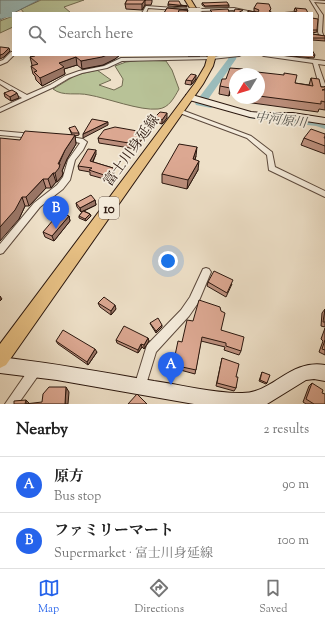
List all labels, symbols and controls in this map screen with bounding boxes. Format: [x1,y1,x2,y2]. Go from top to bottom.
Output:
search box [12,12,313,56]
icon: search [26,23,48,45]
text: Search here [58,24,133,45]
north arrow [229,68,265,104]
water label: 中河原川 [254,109,310,133]
street label: 富士川身延線 [100,111,165,191]
pin: B [43,196,69,229]
road number: 10 [99,197,119,219]
your location [158,251,178,271]
pin: A [158,352,184,385]
text: Nearby [16,418,68,442]
text: 2 results [264,421,309,439]
text: 原方 [54,467,84,488]
text: A [24,476,34,494]
text: 90 m [282,476,309,494]
text: Bus stop [54,488,101,506]
text: ファミリーマート [54,521,174,542]
text: B [25,532,33,550]
text: 100 m [277,532,309,550]
text: Supermarket · 富士川身延線 [54,545,213,563]
tab: Map [38,577,60,617]
tab: Directions [135,577,184,617]
tab: Saved [259,577,287,617]

